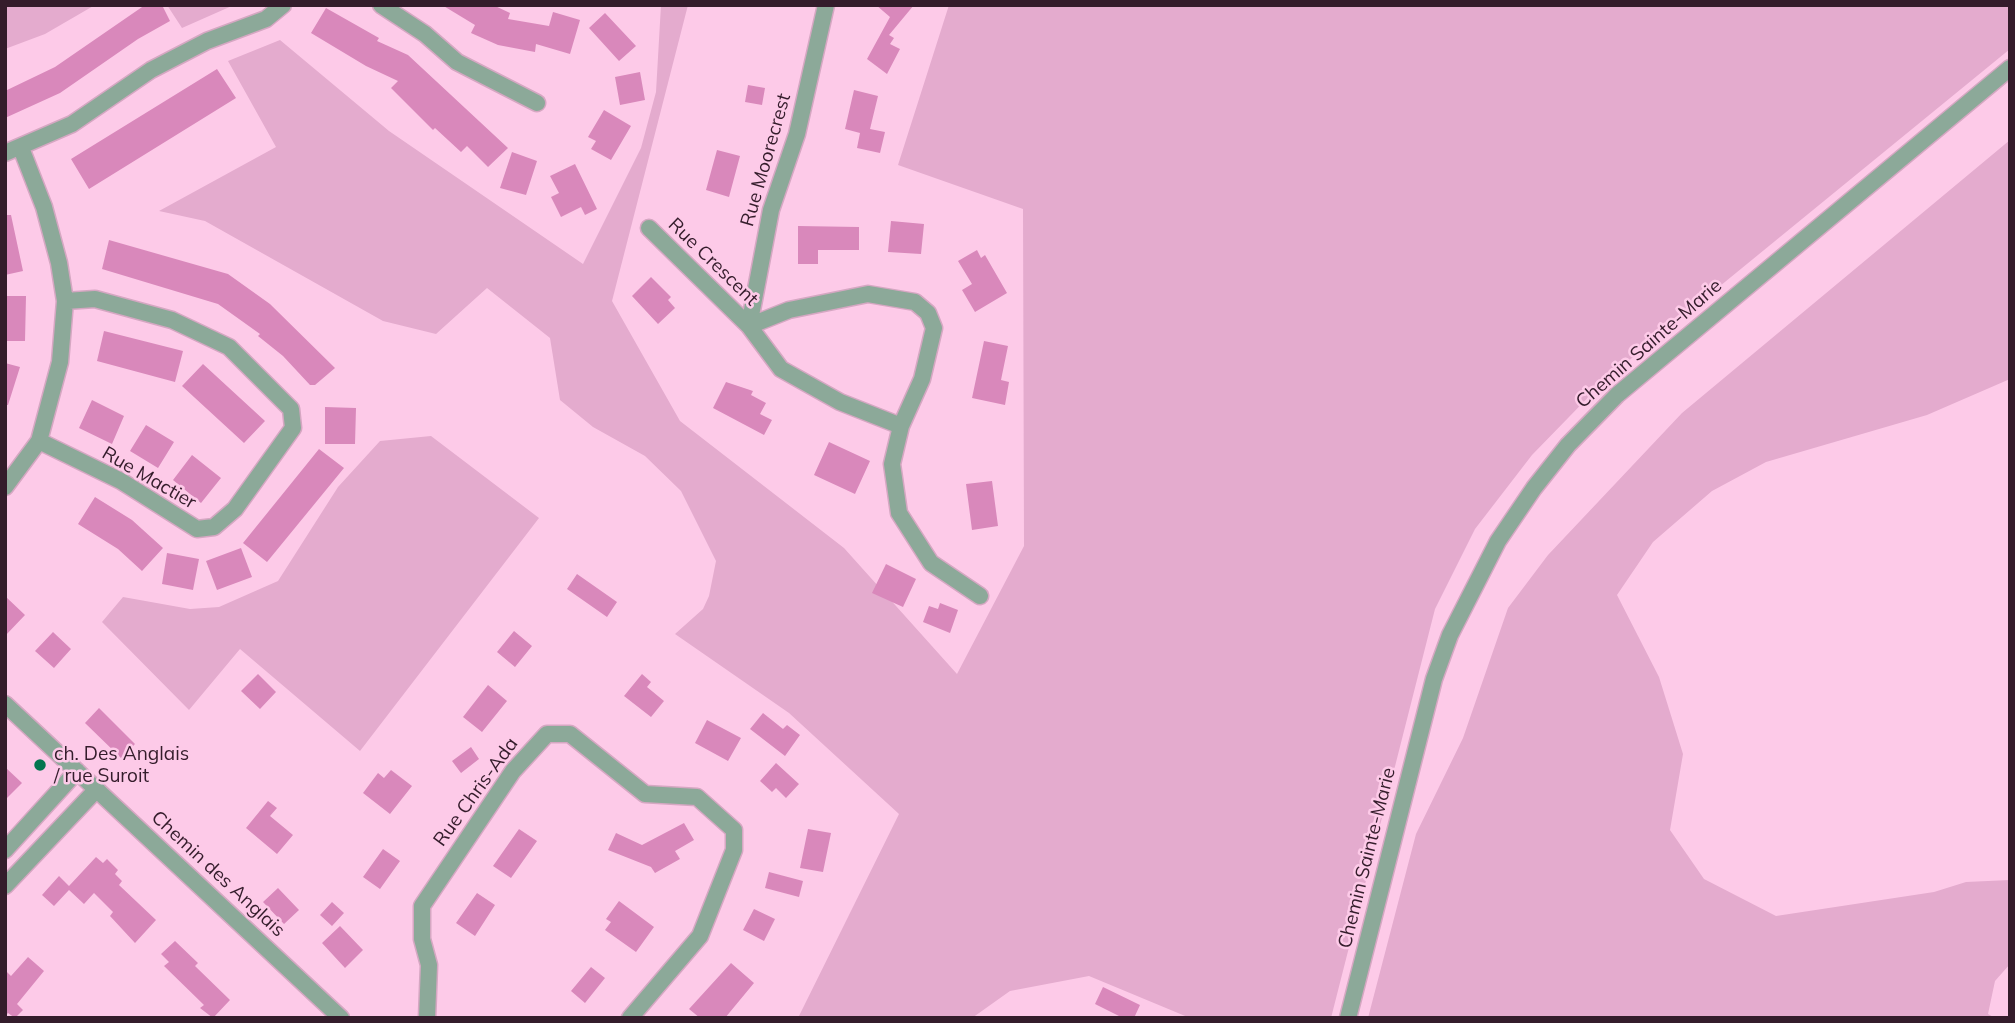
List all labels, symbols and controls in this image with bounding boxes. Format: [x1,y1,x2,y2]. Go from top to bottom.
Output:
street label: Rue Moorecrest [736,91,796,229]
street label: Rue Crescent [663,213,763,311]
street label: Chemin Sainte-Marie [1572,275,1726,413]
street label: Rue Mactier [98,442,200,514]
street label: Rue Chris-Ada [429,733,523,851]
place label: ch. Des Anglais / rue Suroit [54,743,189,787]
marker: ch. Des Anglais / rue Suroit [32,757,48,773]
street label: Chemin Sainte-Marie [1334,765,1400,951]
street label: Chemin des Anglais [146,806,290,942]

